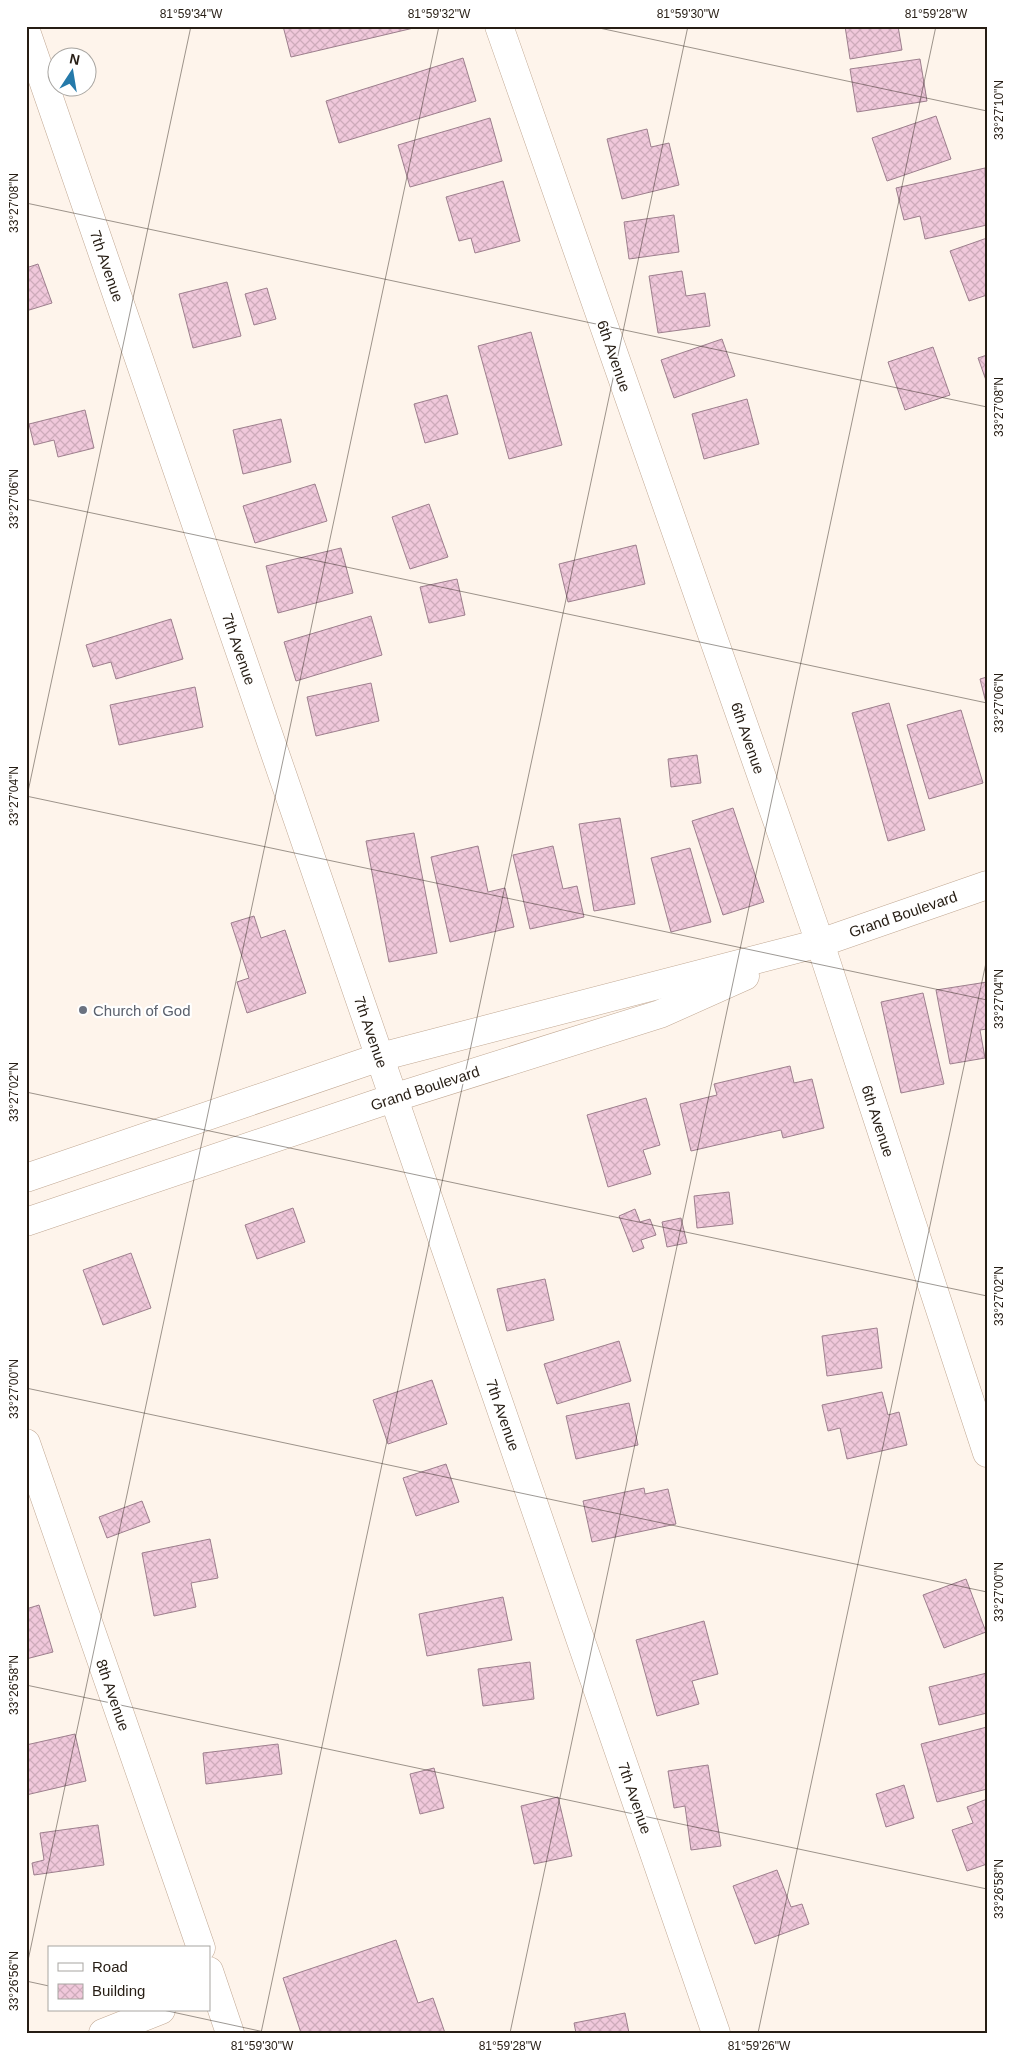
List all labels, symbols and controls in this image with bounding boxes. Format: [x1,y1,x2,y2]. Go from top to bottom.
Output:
text: 81°59'34"W [160,7,223,21]
text: 81°59'32"W [408,7,471,21]
text: 81°59'30"W [657,7,720,21]
text: 81°59'28"W [905,7,968,21]
north arrow [48,48,98,98]
text: N [68,50,81,68]
text: 33°27'10"N [992,80,1006,140]
text: 33°27'08"N [7,173,21,233]
street label: 7th Avenue [87,228,127,304]
street label: 6th Avenue [594,318,634,394]
text: 33°27'08"N [992,377,1006,437]
text: 33°27'06"N [7,469,21,529]
street label: 7th Avenue [219,611,259,687]
text: 33°27'06"N [992,673,1006,733]
street label: 6th Avenue [728,700,768,776]
text: 33°27'04"N [7,766,21,826]
street label: Grand Boulevard [847,888,959,940]
text: 33°27'04"N [992,969,1006,1029]
street label: 7th Avenue [351,994,391,1070]
place label: Church of God [93,1002,191,1019]
marker: Church of God [77,1004,89,1016]
text: 33°27'02"N [7,1062,21,1122]
street label: Grand Boulevard [368,1062,482,1114]
street label: 6th Avenue [858,1083,898,1159]
text: 33°27'02"N [992,1266,1006,1326]
text: 33°27'00"N [7,1359,21,1419]
street label: 7th Avenue [483,1377,523,1453]
text: 33°27'00"N [992,1562,1006,1622]
text: 33°26'58"N [7,1655,21,1715]
street label: 8th Avenue [93,1657,133,1733]
street label: 7th Avenue [615,1760,655,1836]
text: 33°26'58"N [992,1859,1006,1919]
legend [48,1946,210,2012]
text: 33°26'56"N [7,1951,21,2011]
text: Road [92,1958,128,1975]
text: Building [92,1982,145,1999]
text: 81°59'30"W [231,2039,294,2053]
text: 81°59'28"W [479,2039,542,2053]
text: 81°59'26"W [728,2039,791,2053]

